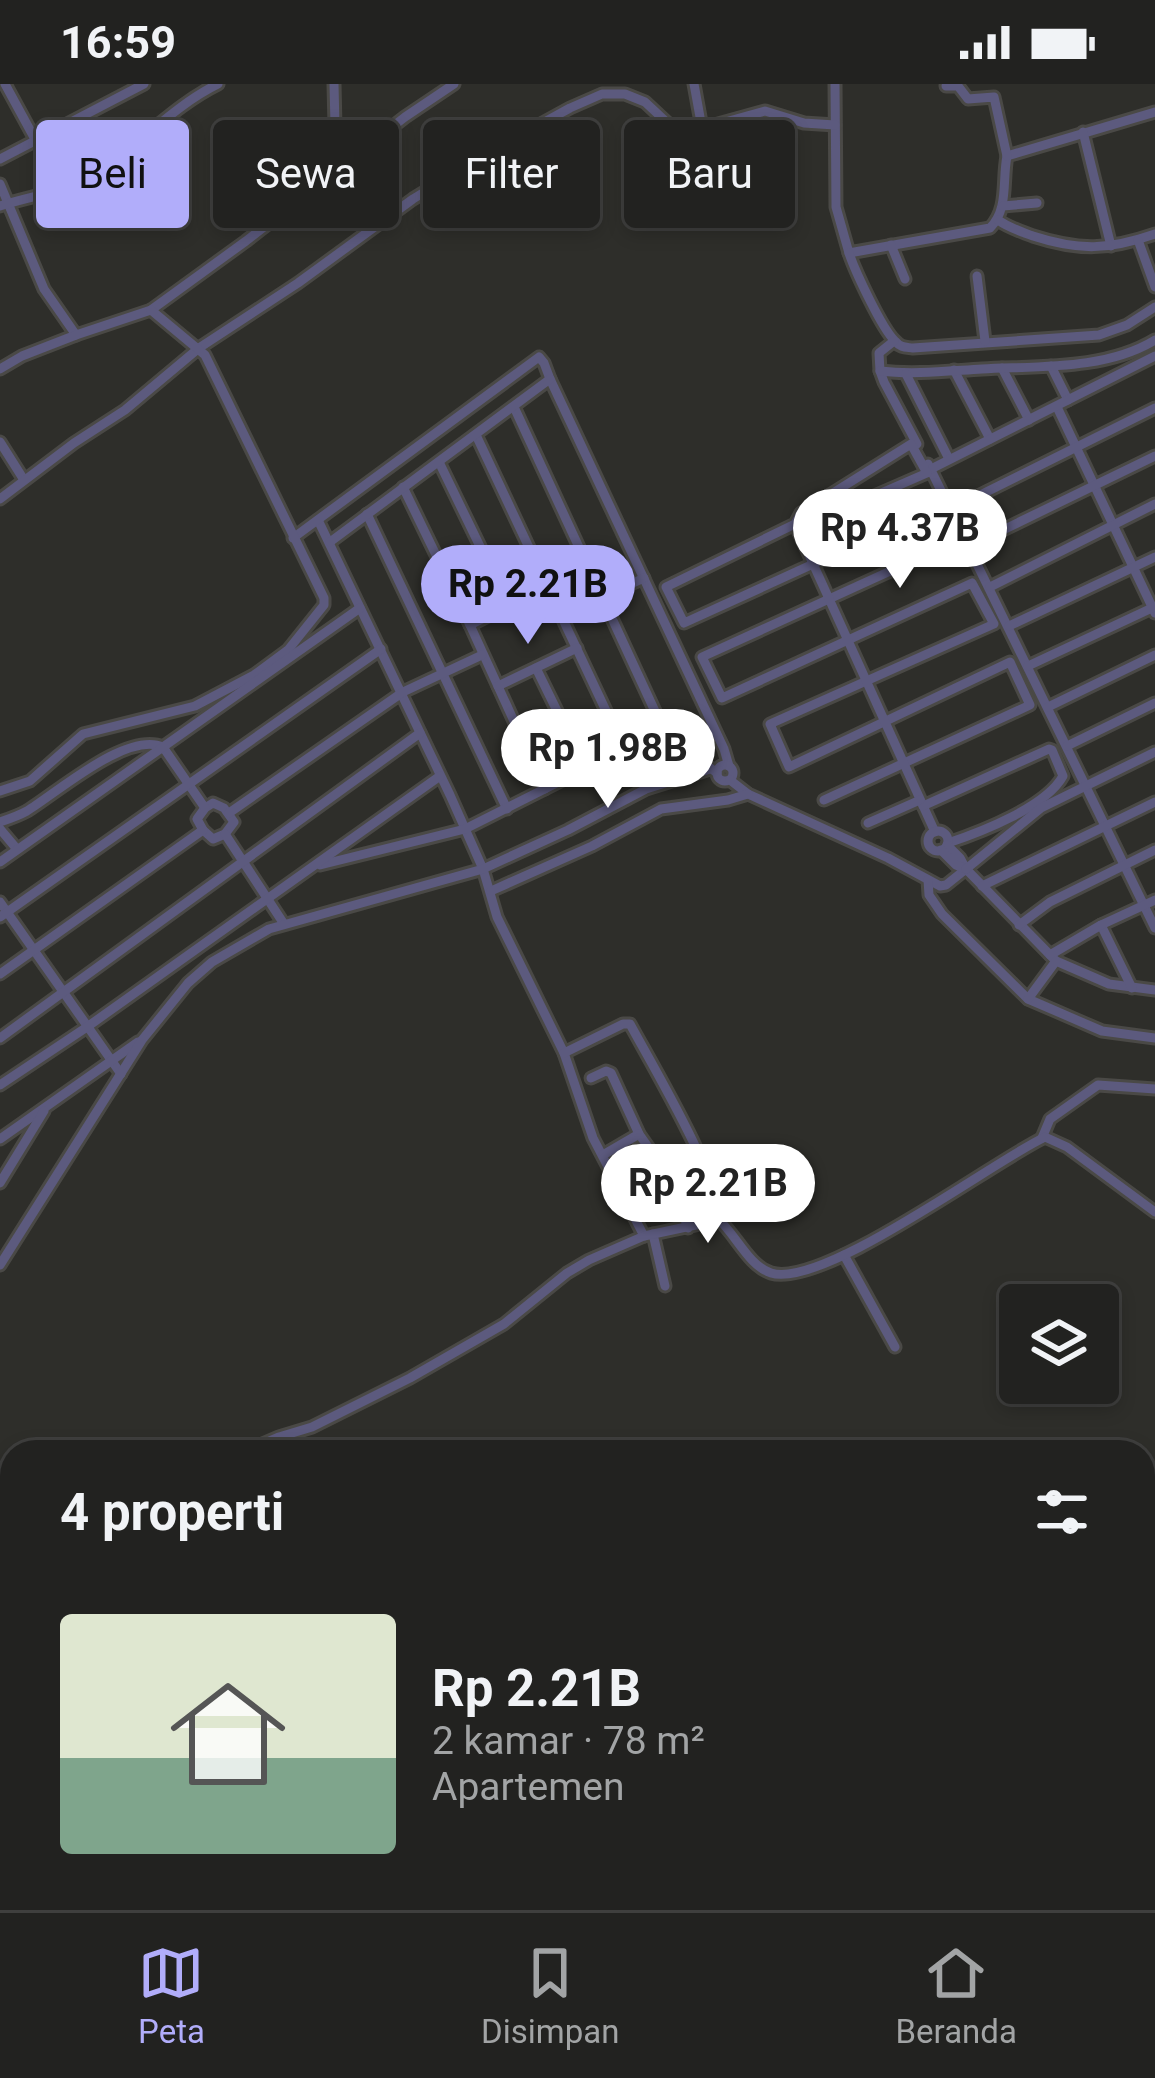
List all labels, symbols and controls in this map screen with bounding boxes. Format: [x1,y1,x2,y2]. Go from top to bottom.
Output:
text: 16:59 [60,16,176,69]
chip: Beli [36,120,189,228]
chip: Sewa [213,120,399,228]
chip: Filter [423,120,600,228]
chip: Baru [624,120,795,228]
pin: Rp 4.37B [776,489,1024,591]
text: Rp 4.37B [820,505,980,551]
pin: Rp 2.21B [404,545,652,647]
text: Rp 2.21B [448,561,608,607]
pin: Rp 1.98B [484,709,732,811]
text: Rp 1.98B [528,725,688,771]
pin: Rp 2.21B [584,1144,832,1246]
text: Rp 2.21B [628,1160,788,1206]
map controls [999,1284,1119,1404]
button: layers [999,1284,1119,1404]
icon: filters [1029,1479,1095,1545]
text: 4 properti [60,1483,284,1542]
text: Rp 2.21B [432,1659,641,1718]
icon: home [156,1662,300,1806]
text: 2 kamar · 78 m² [432,1718,705,1764]
text: Apartemen [432,1764,625,1810]
tab: Peta [138,1940,205,2051]
tab: Disimpan [481,1940,619,2051]
tab: Beranda [896,1940,1017,2051]

